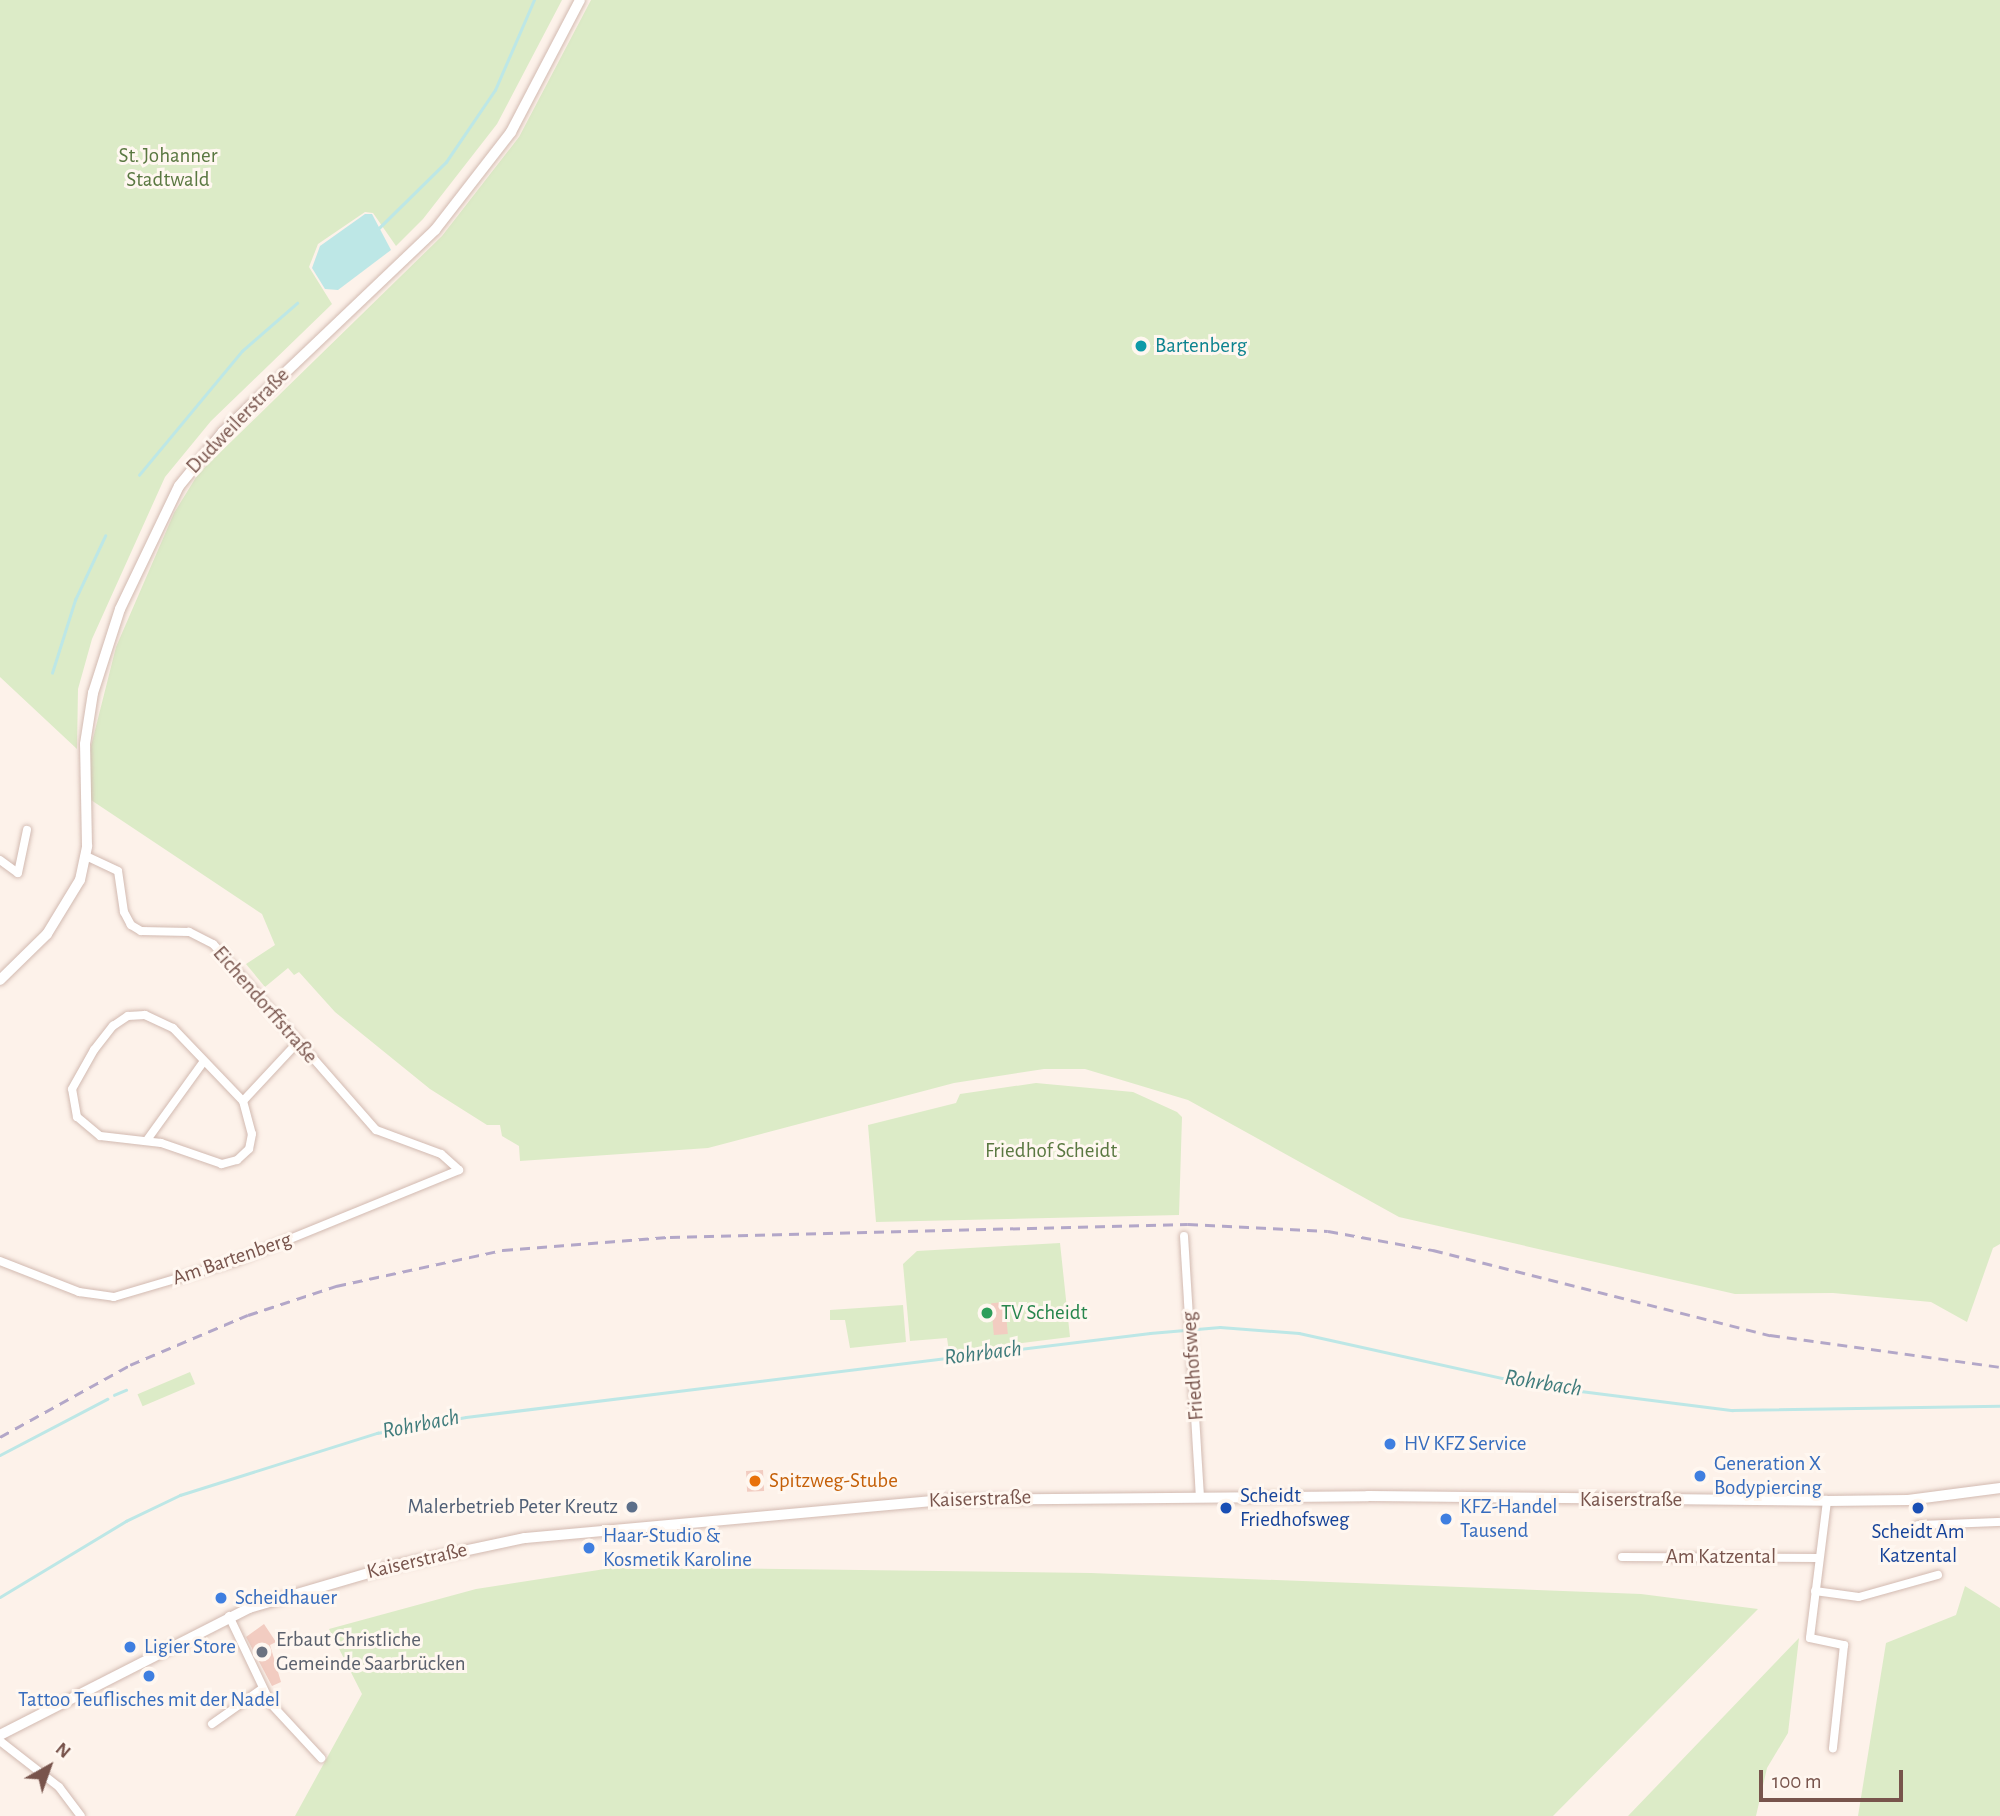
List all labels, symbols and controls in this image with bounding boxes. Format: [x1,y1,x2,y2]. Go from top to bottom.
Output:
park label: St. Johanner Stadtwald [119,143,217,193]
place label: Bartenberg [1155,333,1247,359]
marker: Bartenberg [1133,338,1149,354]
street label: Dudweilerstraße [181,363,295,479]
street label: Eichendorffstraße [207,941,323,1069]
park label: Friedhof Scheidt [985,1138,1117,1164]
street label: Am Bartenberg [169,1227,295,1291]
place label: TV Scheidt [1001,1300,1087,1326]
marker: TV Scheidt [979,1305,995,1321]
street label: Friedhofsweg [1177,1311,1209,1421]
water label: Rohrbach [943,1336,1023,1372]
water label: Rohrbach [1502,1364,1584,1404]
water label: Rohrbach [380,1404,462,1446]
place label: HV KFZ Service [1404,1431,1526,1457]
marker: HV KFZ Service [1382,1436,1398,1452]
place label: Generation X Bodypiercing [1714,1451,1822,1501]
place label: Spitzweg-Stube [769,1468,898,1494]
marker: Generation X Bodypiercing [1692,1468,1708,1484]
marker: Spitzweg-Stube [747,1473,763,1489]
place label: Scheidt Friedhofsweg [1240,1483,1349,1533]
street label: Kaiserstraße [928,1485,1032,1513]
street label: Kaiserstraße [1580,1487,1682,1513]
place label: Malerbetrieb Peter Kreutz [407,1494,618,1520]
place label: KFZ-Handel Tausend [1460,1494,1558,1544]
marker: Malerbetrieb Peter Kreutz [624,1499,640,1515]
marker: Scheidt Friedhofsweg [1218,1500,1234,1516]
marker: Scheidt Am Katzental [1910,1500,1926,1516]
marker: KFZ-Handel Tausend [1438,1511,1454,1527]
place label: Scheidt Am Katzental [1871,1519,1965,1569]
place label: Haar-Studio & Kosmetik Karoline [603,1523,752,1573]
street label: Kaiserstraße [364,1537,470,1585]
marker: Haar-Studio & Kosmetik Karoline [581,1540,597,1556]
street label: Am Katzental [1666,1544,1776,1570]
place label: Scheidhauer [235,1585,337,1611]
marker: Scheidhauer [213,1590,229,1606]
place label: Erbaut Christliche Gemeinde Saarbrücken [276,1627,466,1677]
place label: Ligier Store [144,1634,236,1660]
marker: Ligier Store [122,1639,138,1655]
marker: Erbaut Christliche Gemeinde Saarbrücken [254,1644,270,1660]
marker: Tattoo Teuflisches mit der Nadel [141,1668,157,1684]
place label: Tattoo Teuflisches mit der Nadel [18,1687,280,1713]
north arrow [14,1732,84,1802]
text: N [52,1739,74,1762]
scale bar [1762,1756,1906,1800]
text: 100 m [1772,1771,1822,1792]

